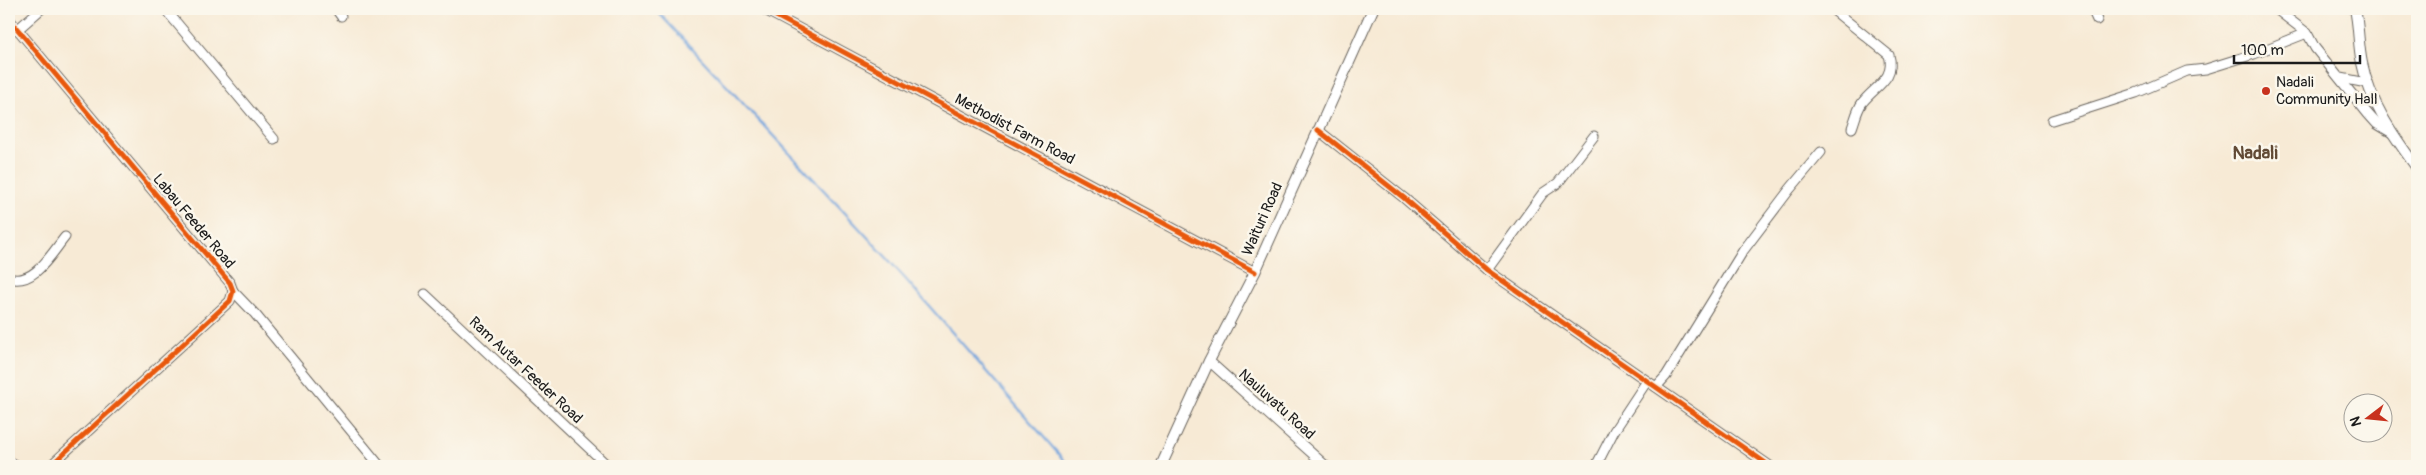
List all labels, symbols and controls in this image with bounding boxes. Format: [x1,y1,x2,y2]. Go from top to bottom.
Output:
scale bar [2234,32,2360,64]
text: 100 m [2241,41,2284,60]
place label: Nadali Community Hall [2276,73,2378,109]
marker: Nadali Community Hall [2260,85,2272,97]
street label: Methodist Farm Road [951,90,1078,169]
district label: Nadali [2232,142,2278,165]
street label: Labau Feeder Road [148,170,239,273]
street label: Waituri Road [1238,180,1287,259]
street label: Ram Autar Feeder Road [465,313,586,428]
street label: Nauluvatu Road [1234,365,1319,444]
north arrow [2344,392,2394,442]
text: N [2347,415,2365,428]

